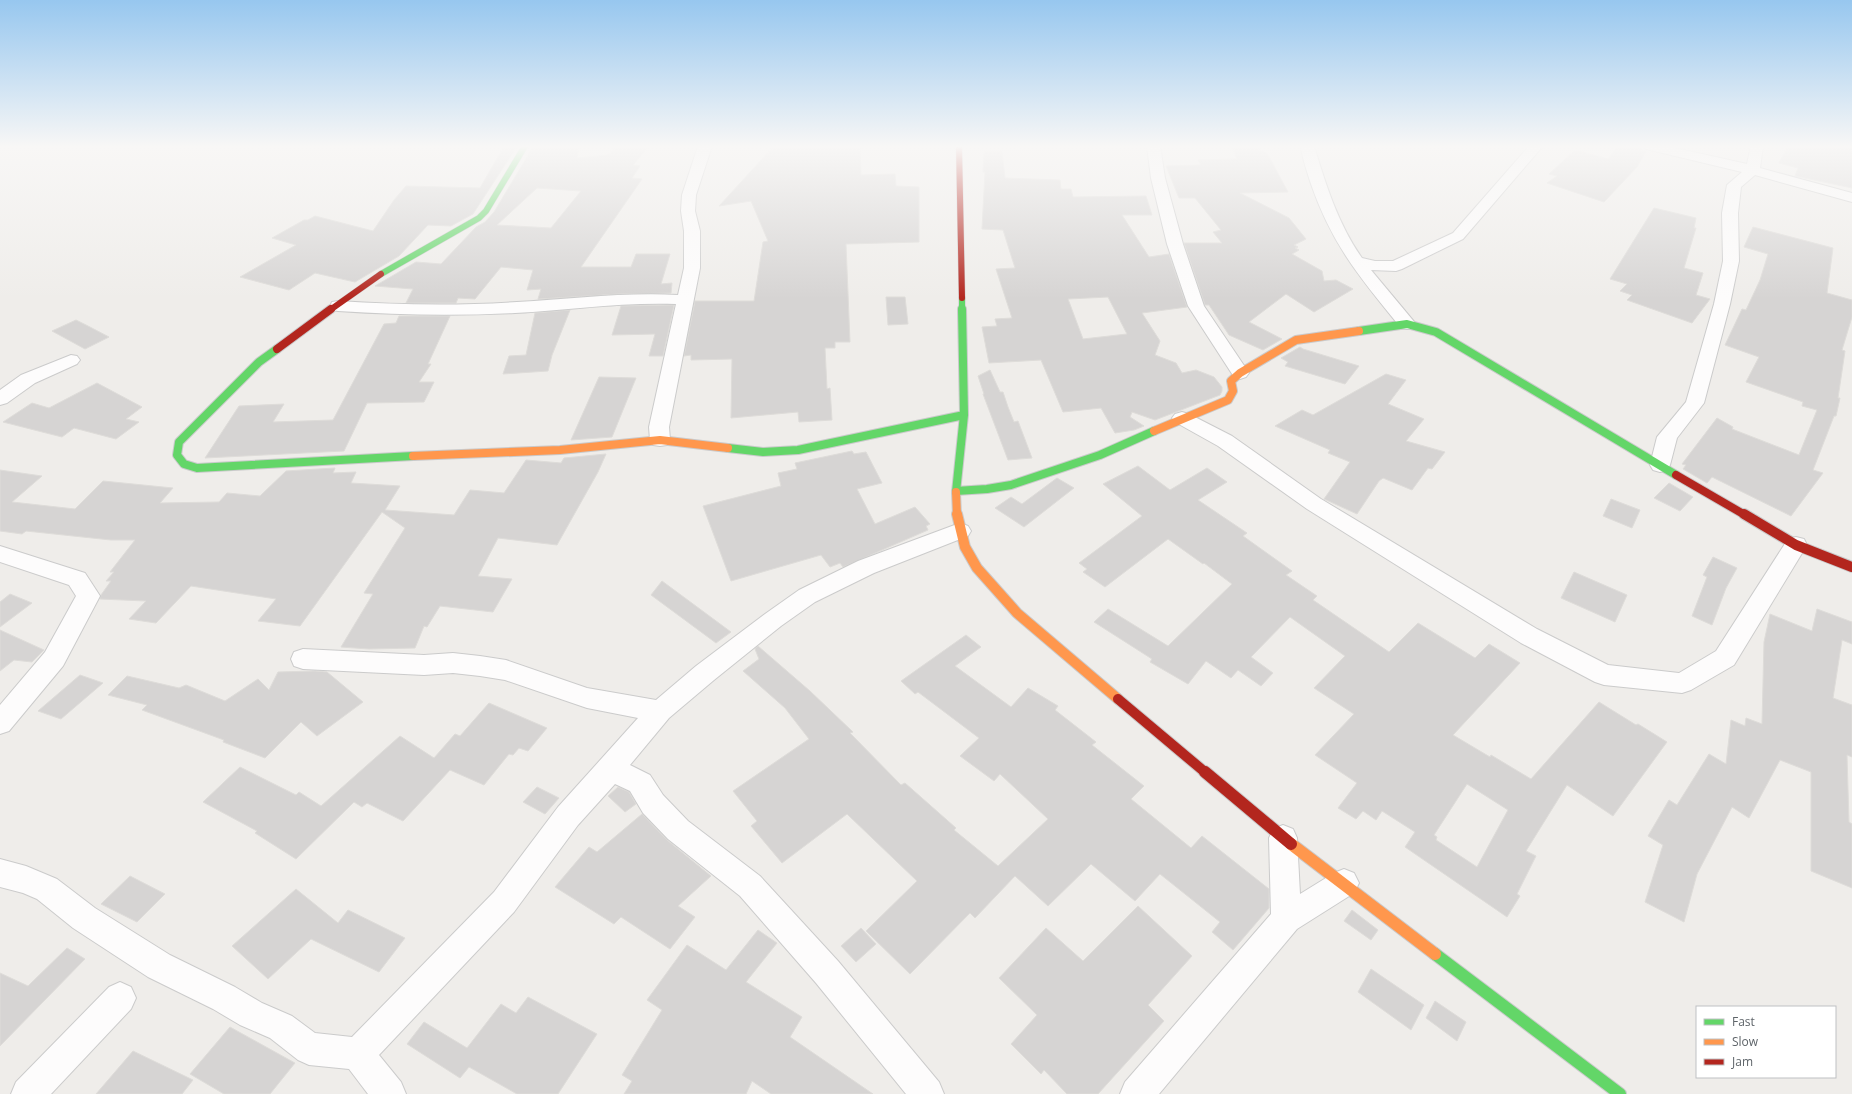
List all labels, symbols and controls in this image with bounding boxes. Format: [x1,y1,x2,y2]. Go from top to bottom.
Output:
legend [1696,1006,1836,1078]
text: Fast [1732,1013,1755,1030]
text: Slow [1732,1033,1759,1050]
text: Jam [1731,1053,1753,1070]

